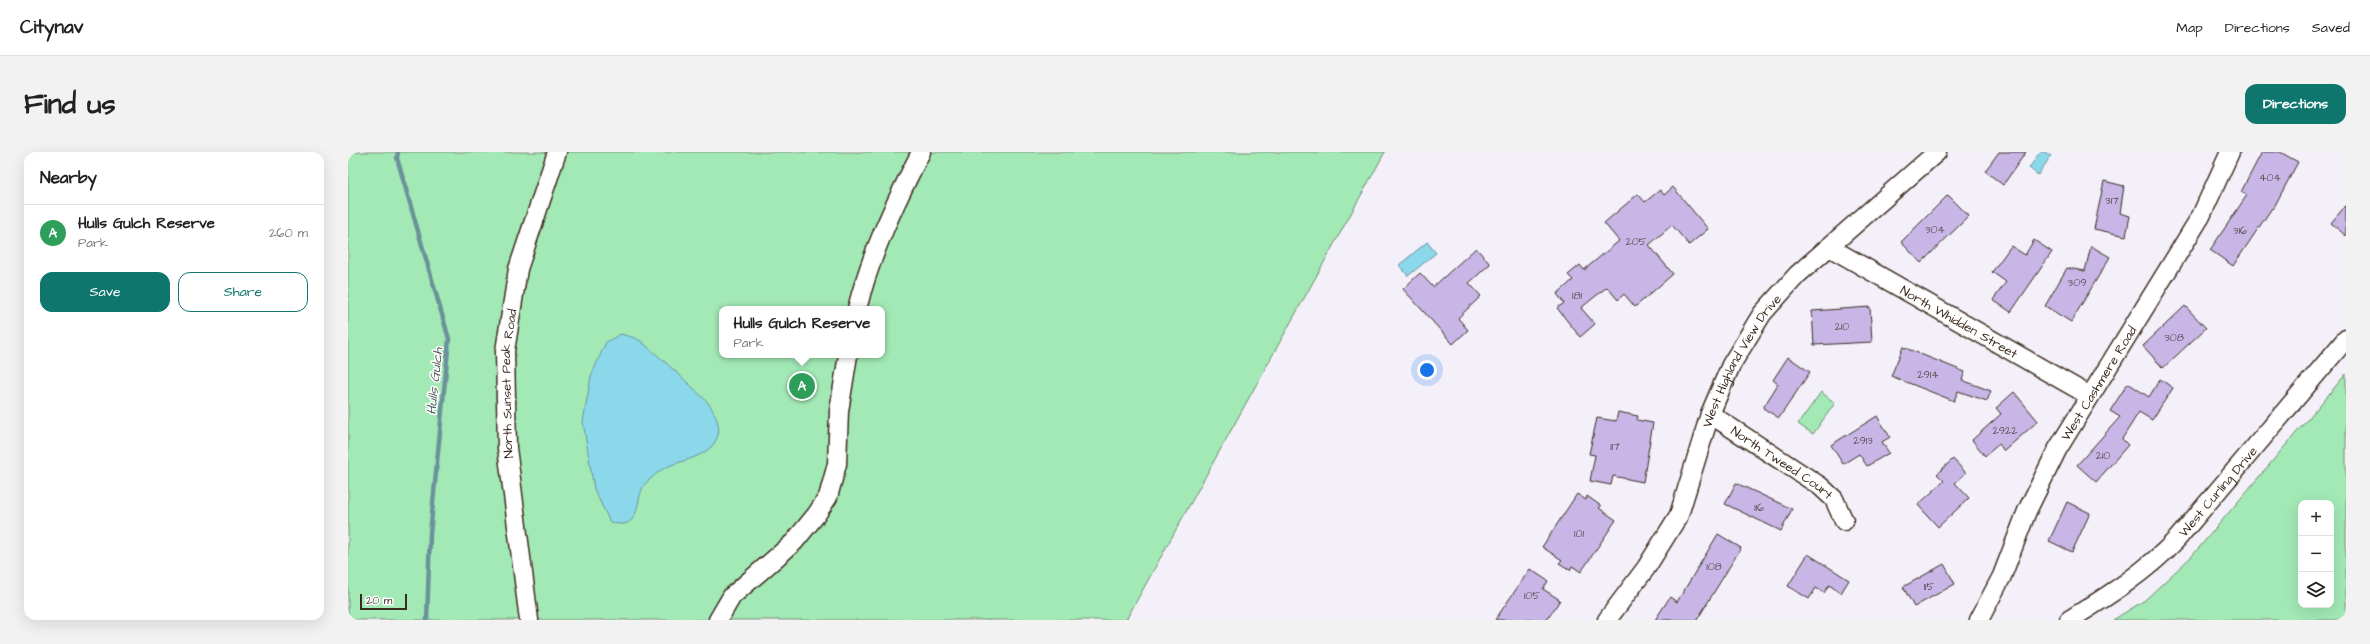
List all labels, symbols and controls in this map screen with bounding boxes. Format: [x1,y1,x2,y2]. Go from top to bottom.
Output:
text: Citynav [20,14,83,41]
text: Map [2176,18,2203,38]
text: Directions [2225,18,2290,38]
text: Saved [2312,18,2350,38]
button: Directions [2245,84,2346,124]
text: Find us [24,85,115,124]
text: Nearby [40,166,97,190]
house number: 404 [2259,170,2281,185]
house number: 317 [2105,193,2119,208]
text: Hulls Gulch Reserve [78,213,215,234]
house number: 304 [1925,222,1946,237]
house number: 316 [2233,223,2247,238]
text: A [49,224,57,242]
text: 260 m [269,224,308,242]
text: Park [78,234,108,252]
house number: 205 [1625,234,1647,249]
button: Save [40,272,170,312]
button: Share [178,272,308,312]
house number: 309 [2068,275,2086,290]
street label: North Whidden Street [1897,282,2021,363]
house number: 181 [1572,288,1583,303]
street label: West Highland View Drive [1698,291,1786,430]
popup [719,306,885,358]
street label: North Sunset Peak Road [497,307,522,459]
text: Hulls Gulch Reserve [734,313,870,334]
house number: 210 [1835,319,1849,334]
street label: West Cashmere Road [2057,322,2141,444]
house number: 308 [2164,330,2184,345]
text: Park [734,334,764,352]
water label: Hulls Gulch [422,345,449,416]
your location [1417,360,1437,380]
house number: 2914 [1917,367,1939,382]
pin: A [789,371,815,401]
street label: North Tweed Court [1727,422,1837,504]
house number: 2922 [1992,423,2018,438]
house number: 2913 [1853,433,1873,448]
house number: 117 [1610,439,1620,454]
street label: West Curling Drive [2175,443,2262,541]
house number: 210 [2096,448,2110,463]
house number: 116 [1754,500,1764,515]
map controls [2298,500,2334,608]
button: + [2298,500,2334,536]
house number: 101 [1574,526,1584,541]
button: − [2298,536,2334,572]
house number: 108 [1706,559,1722,574]
button: layers [2298,572,2334,608]
house number: 115 [1924,579,1935,594]
house number: 105 [1524,588,1540,603]
scale bar [360,592,407,611]
text: 20 m [366,593,392,608]

